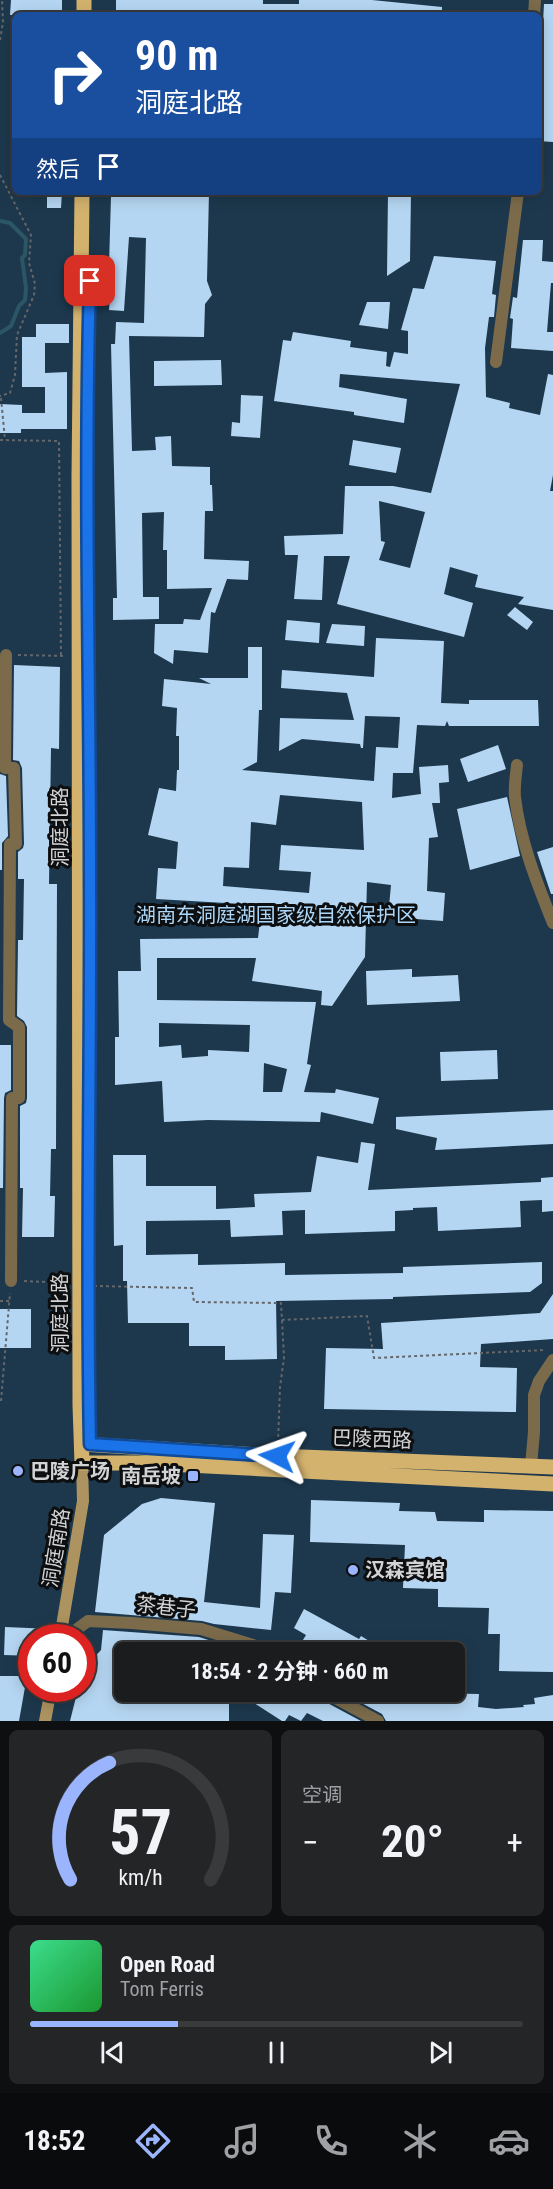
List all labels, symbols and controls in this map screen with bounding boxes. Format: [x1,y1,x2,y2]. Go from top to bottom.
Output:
text: 90 m [135,31,218,80]
icon: right [36,36,114,114]
text: 洞庭北路 [135,87,243,119]
icon: arrive [92,150,125,183]
text: 然后 [36,157,80,182]
pin [64,255,115,306]
icon: arrive [73,264,106,297]
street label: 洞庭北路 [48,787,72,867]
park label: 湖南东洞庭湖国家级自然保护区 [136,903,416,927]
street label: 洞庭北路 [48,1273,72,1353]
position arrow [245,1424,309,1488]
street label: 巴陵西路 [332,1426,412,1452]
place label: 巴陵广场 [30,1459,110,1483]
marker: 巴陵广场 [11,1464,25,1478]
place label: 南岳坡 [121,1464,181,1488]
marker: 南岳坡 [186,1469,200,1483]
street label: 洞庭南路 [38,1507,74,1589]
place label: 汉森宾馆 [365,1558,445,1582]
marker: 汉森宾馆 [346,1563,360,1577]
street label: 茶巷子 [135,1592,197,1622]
speed limit sign: 60 [18,1624,96,1702]
text: 18:54 · 2 分钟 · 660 m [190,1659,389,1684]
text: 空调 [302,1783,342,1807]
text: 57 [109,1796,172,1869]
text: 20° [381,1815,444,1868]
text: − [302,1823,319,1862]
text: + [507,1823,523,1862]
text: km/h [118,1865,163,1890]
text: Open Road [120,1952,215,1977]
text: Tom Ferris [120,1977,204,2001]
icon: previous [96,2036,129,2069]
icon: pause [260,2036,293,2069]
icon: next [424,2036,457,2069]
icon: directions [132,2120,174,2162]
icon: music [221,2120,263,2162]
icon: phone [310,2120,352,2162]
icon: climate [399,2120,441,2162]
icon: car [488,2120,530,2162]
text: 18:52 [23,2125,85,2157]

